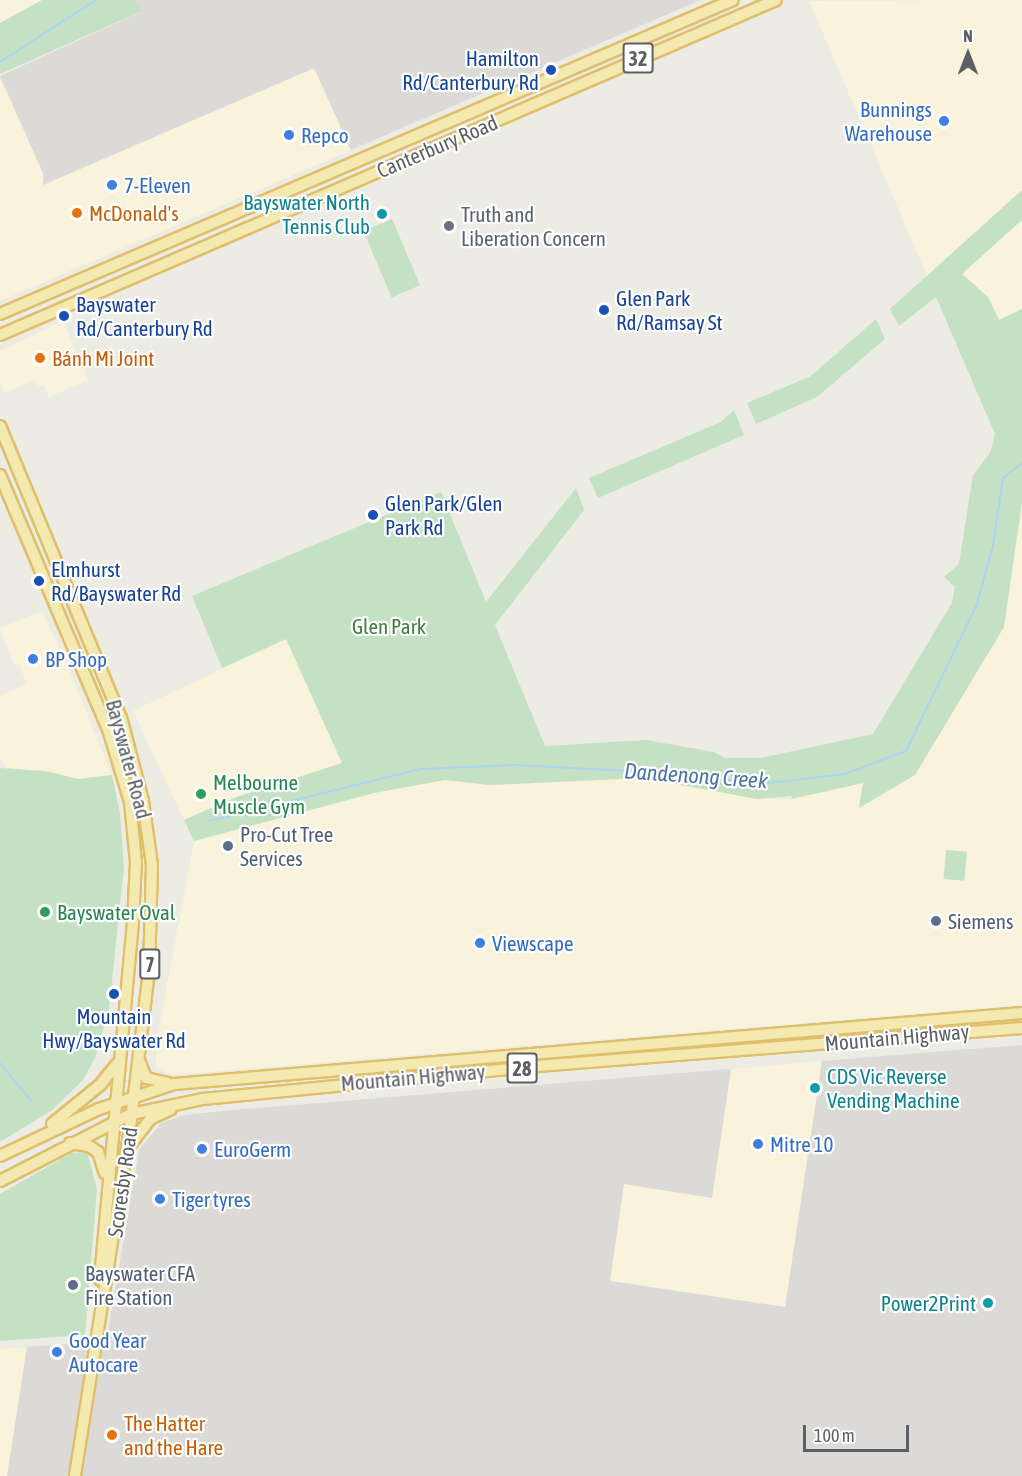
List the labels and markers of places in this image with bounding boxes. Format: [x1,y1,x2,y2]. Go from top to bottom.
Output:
place label: Hamilton Rd/Canterbury Rd [402,45,539,95]
marker: Hamilton Rd/Canterbury Rd [544,63,558,77]
place label: Bunnings Warehouse [845,96,932,146]
marker: Bunnings Warehouse [937,114,951,128]
place label: Repco [301,122,349,148]
marker: Repco [282,128,296,142]
place label: 7-Eleven [124,172,191,198]
marker: 7-Eleven [105,178,119,192]
place label: Bayswater North Tennis Club [243,189,370,239]
place label: McDonald's [89,200,179,226]
place label: Truth and Liberation Concern [461,201,606,251]
marker: McDonald's [70,206,84,220]
marker: Bayswater North Tennis Club [375,207,389,221]
marker: Truth and Liberation Concern [442,219,456,233]
place label: Glen Park Rd/Ramsay St [616,285,723,335]
place label: Bayswater Rd/Canterbury Rd [76,291,213,341]
marker: Glen Park Rd/Ramsay St [597,303,611,317]
marker: Bayswater Rd/Canterbury Rd [57,309,71,323]
place label: Bánh Mì Joint [52,345,154,371]
marker: Bánh Mì Joint [33,351,47,365]
place label: Glen Park/Glen Park Rd [385,490,502,540]
marker: Glen Park/Glen Park Rd [366,508,380,522]
place label: Elmhurst Rd/Bayswater Rd [51,556,181,606]
marker: Elmhurst Rd/Bayswater Rd [32,574,46,588]
place label: BP Shop [45,646,107,672]
marker: BP Shop [26,652,40,666]
place label: Melbourne Muscle Gym [213,769,305,819]
marker: Melbourne Muscle Gym [194,787,208,801]
place label: Pro-Cut Tree Services [240,821,333,871]
marker: Pro-Cut Tree Services [221,839,235,853]
place label: Bayswater Oval [57,899,175,925]
marker: Bayswater Oval [38,905,52,919]
place label: Siemens [948,908,1013,934]
marker: Siemens [929,914,943,928]
place label: Viewscape [492,930,573,956]
marker: Viewscape [473,936,487,950]
marker: Mountain Hwy/Bayswater Rd [107,987,121,1001]
place label: Mountain Hwy/Bayswater Rd [42,1003,186,1053]
place label: CDS Vic Reverse Vending Machine [827,1063,960,1113]
marker: CDS Vic Reverse Vending Machine [808,1081,822,1095]
place label: Mitre 10 [770,1131,833,1157]
place label: EuroGerm [214,1136,291,1162]
marker: Mitre 10 [751,1137,765,1151]
marker: EuroGerm [195,1142,209,1156]
place label: Tiger tyres [172,1186,251,1212]
marker: Tiger tyres [153,1192,167,1206]
place label: Bayswater CFA Fire Station [85,1260,195,1310]
marker: Bayswater CFA Fire Station [66,1278,80,1292]
place label: Power2Print [881,1290,976,1316]
marker: Power2Print [981,1296,995,1310]
place label: Good Year Autocare [69,1327,146,1377]
marker: Good Year Autocare [50,1345,64,1359]
place label: The Hatter and the Hare [124,1410,223,1460]
marker: The Hatter and the Hare [105,1428,119,1442]

